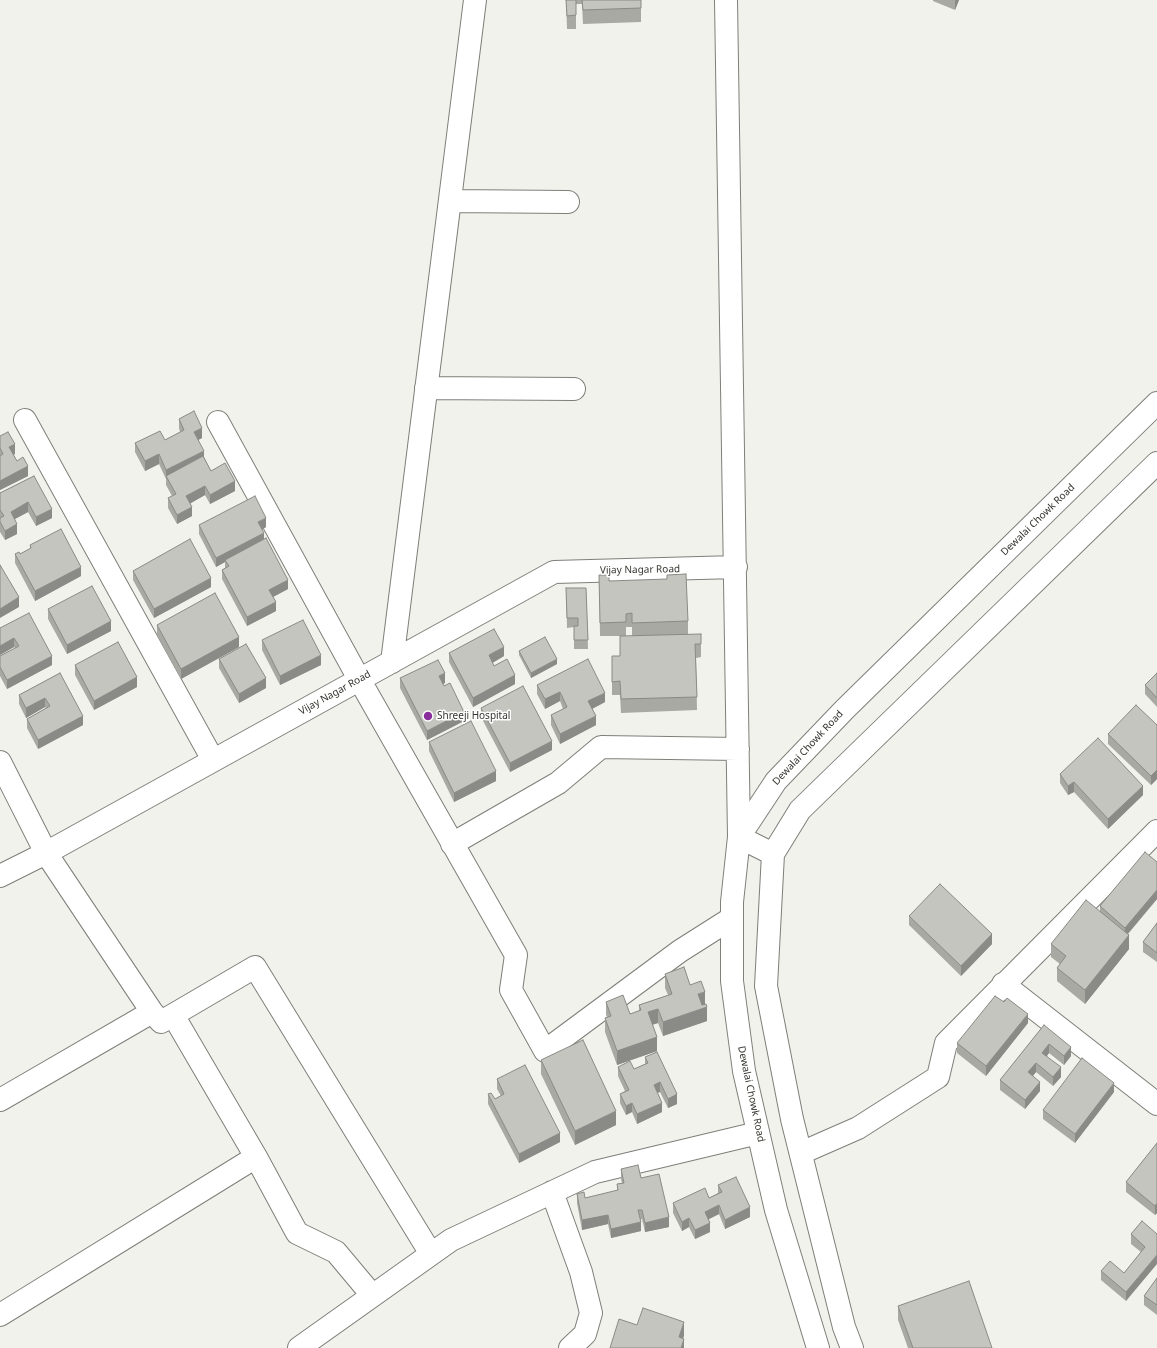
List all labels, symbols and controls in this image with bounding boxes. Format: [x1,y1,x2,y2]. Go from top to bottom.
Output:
street label: Dewalai Chowk Road [999,482,1077,558]
street label: Vijay Nagar Road [600,563,680,577]
street label: Vijay Nagar Road [297,668,373,718]
street label: Dewalai Chowk Road [770,708,846,788]
marker: Shreeji Hospital [422,710,434,722]
place label: Shreeji Hospital [437,710,510,722]
street label: Dewalai Chowk Road [735,1045,767,1143]

